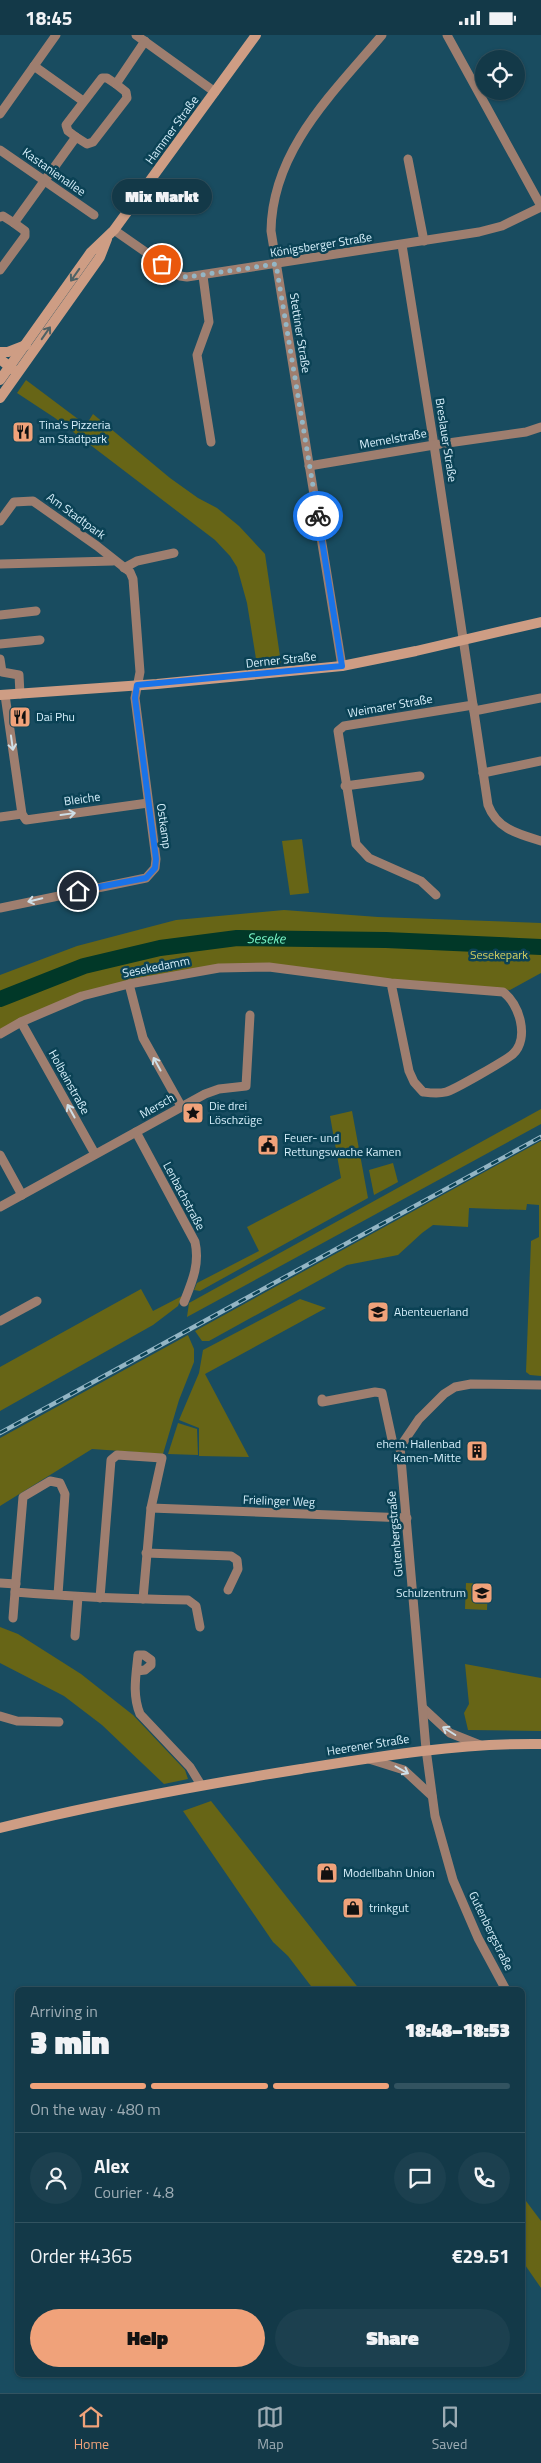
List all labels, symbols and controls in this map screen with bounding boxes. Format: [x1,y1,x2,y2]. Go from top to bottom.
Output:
text: 18:45 [25,3,72,32]
map controls [475,50,525,100]
button: locate [475,50,525,100]
street label: Hammer Straße [140,91,203,168]
street label: Kastanienallee [19,143,90,201]
callout: Mix Markt [112,179,212,214]
text: Mix Markt [125,184,199,208]
street label: Königsberger Straße [269,227,373,262]
pin [141,243,183,285]
icon: bag [148,250,176,278]
one-way arrow [70,268,80,282]
street label: Stettiner Straße [285,292,316,374]
one-way arrow [41,327,51,341]
street label: Breslauer Straße [430,397,463,483]
place label: Tina's Pizzeria am Stadtpark [39,415,111,448]
restaurant icon: Tina's Pizzeria am Stadtpark [11,420,35,444]
street label: Memelstraße [358,423,428,454]
street label: Am Stadtpark [43,488,110,544]
courier [293,491,343,541]
icon: bike [304,502,332,530]
street label: Derner Straße [245,646,317,673]
street label: Weimarer Straße [346,689,434,722]
restaurant icon: Dai Phu [8,705,32,729]
place label: Dai Phu [36,707,75,726]
one-way arrow [7,734,17,750]
street label: Bleiche [62,787,101,810]
street label: Ostkamp [152,802,177,850]
one-way arrow [59,809,75,819]
pin [57,870,99,912]
icon: home [64,877,92,905]
one-way arrow [27,896,43,905]
water label: Seseke [247,927,287,949]
park label: Sesekepark [470,945,528,964]
street label: Sesekedamm [121,951,191,982]
street label: Holbeinstraße [44,1046,95,1118]
one-way arrow [152,1056,162,1071]
street label: Mersch [136,1088,178,1123]
place label: Die drei Löschzüge [209,1096,262,1129]
place icon: Die drei Löschzüge [181,1101,205,1125]
one-way arrow [66,1105,76,1119]
place label: Feuer- und Rettungswache Kamen [284,1128,401,1161]
public building icon: Feuer- und Rettungswache Kamen [256,1133,280,1157]
street label: Lenbachstraße [158,1158,210,1233]
school or university icon: Abenteuerland [366,1300,390,1324]
place label: Abenteuerland [394,1302,468,1321]
place label: ehem. Hallenbad Kamen-Mitte [376,1434,461,1467]
building icon: ehem. Hallenbad Kamen-Mitte [465,1439,489,1463]
street label: Frielinger Weg [243,1490,316,1511]
street label: Gutenbergstraße [381,1490,408,1578]
school or university icon: Schulzentrum [470,1581,494,1605]
place label: Schulzentrum [396,1583,466,1602]
one-way arrow [442,1726,456,1736]
street label: Heerener Straße [325,1729,411,1760]
one-way arrow [395,1765,410,1775]
shop icon: Modellbahn Union [315,1861,339,1885]
place label: Modellbahn Union [343,1863,435,1882]
street label: Gutenbergstraße [464,1888,519,1974]
shop icon: trinkgut [341,1896,365,1920]
place label: trinkgut [369,1898,410,1917]
text: Arriving in [30,1999,98,2023]
text: 18:48–18:53 [405,2015,510,2044]
text: 3 min [30,2018,110,2066]
text: On the way · 480 m [30,2097,161,2121]
text: Alex [94,2151,129,2180]
button: person [30,2152,82,2204]
button: chat [394,2152,446,2204]
button: phone [458,2152,510,2204]
text: Courier · 4.8 [94,2180,174,2204]
text: Order #4365 [30,2241,132,2270]
text: €29.51 [452,2241,510,2270]
button: Help [30,2309,265,2367]
button: Share [275,2309,510,2367]
tab: Home [74,2403,109,2454]
tab: Map [256,2403,284,2454]
tab: Saved [432,2403,467,2454]

